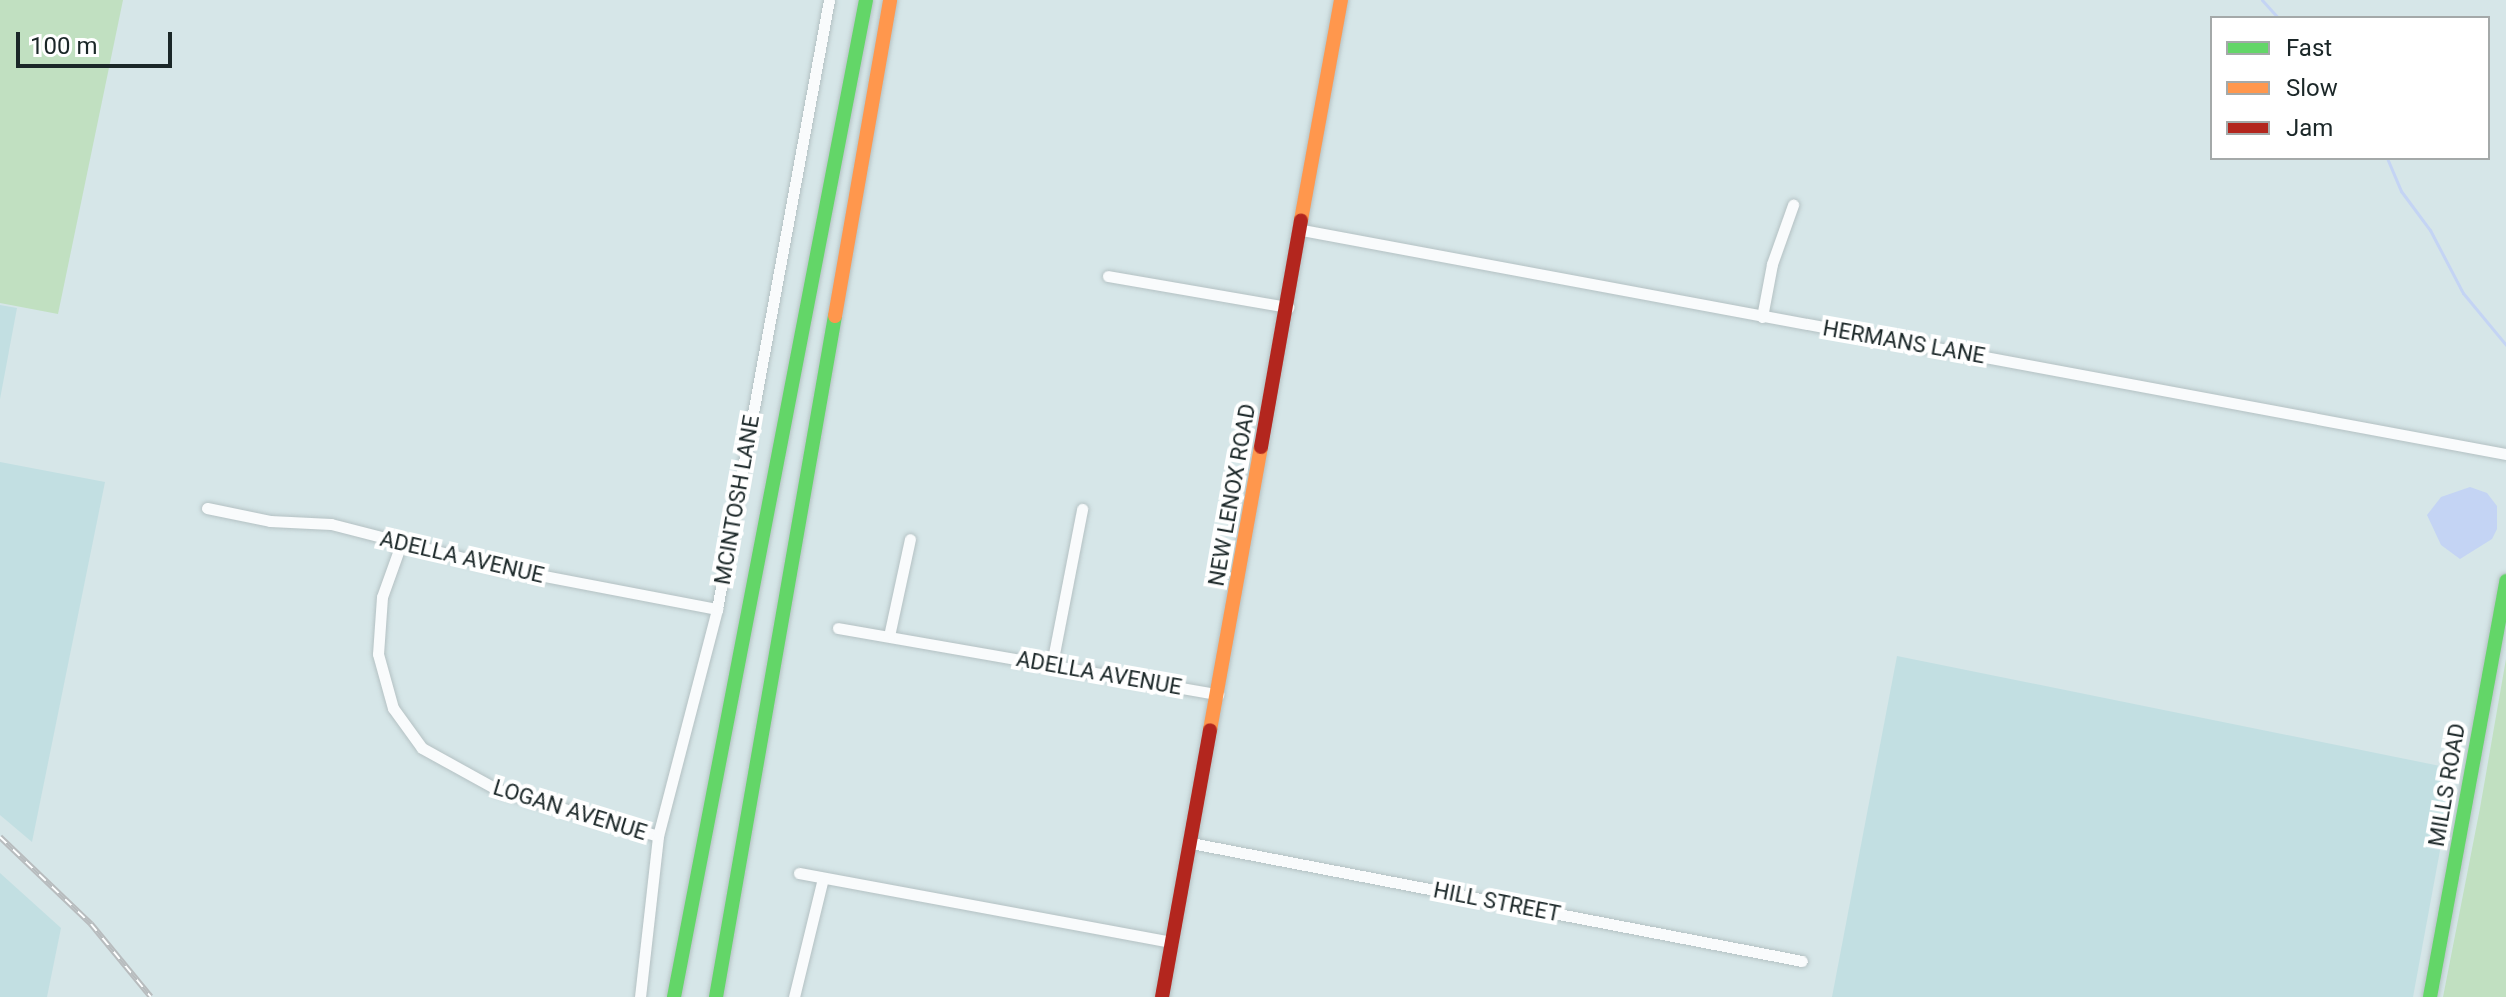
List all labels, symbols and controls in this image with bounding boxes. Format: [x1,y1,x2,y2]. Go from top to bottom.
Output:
scale bar [20,16,176,66]
legend [2210,16,2490,160]
text: 100 m [30,32,97,60]
text: Fast [2286,34,2332,62]
text: Slow [2286,74,2338,102]
text: Jam [2286,114,2333,142]
street label: HERMANS LANE [1821,315,1987,369]
street label: NEW LENOX ROAD [1203,402,1261,588]
street label: MCINTOSH LANE [709,413,765,587]
street label: ADELLA AVENUE [377,525,547,589]
street label: ADELLA AVENUE [1014,645,1184,701]
street label: MILLS ROAD [2423,721,2471,849]
street label: LOGAN AVENUE [490,774,650,846]
street label: HILL STREET [1431,877,1563,927]

